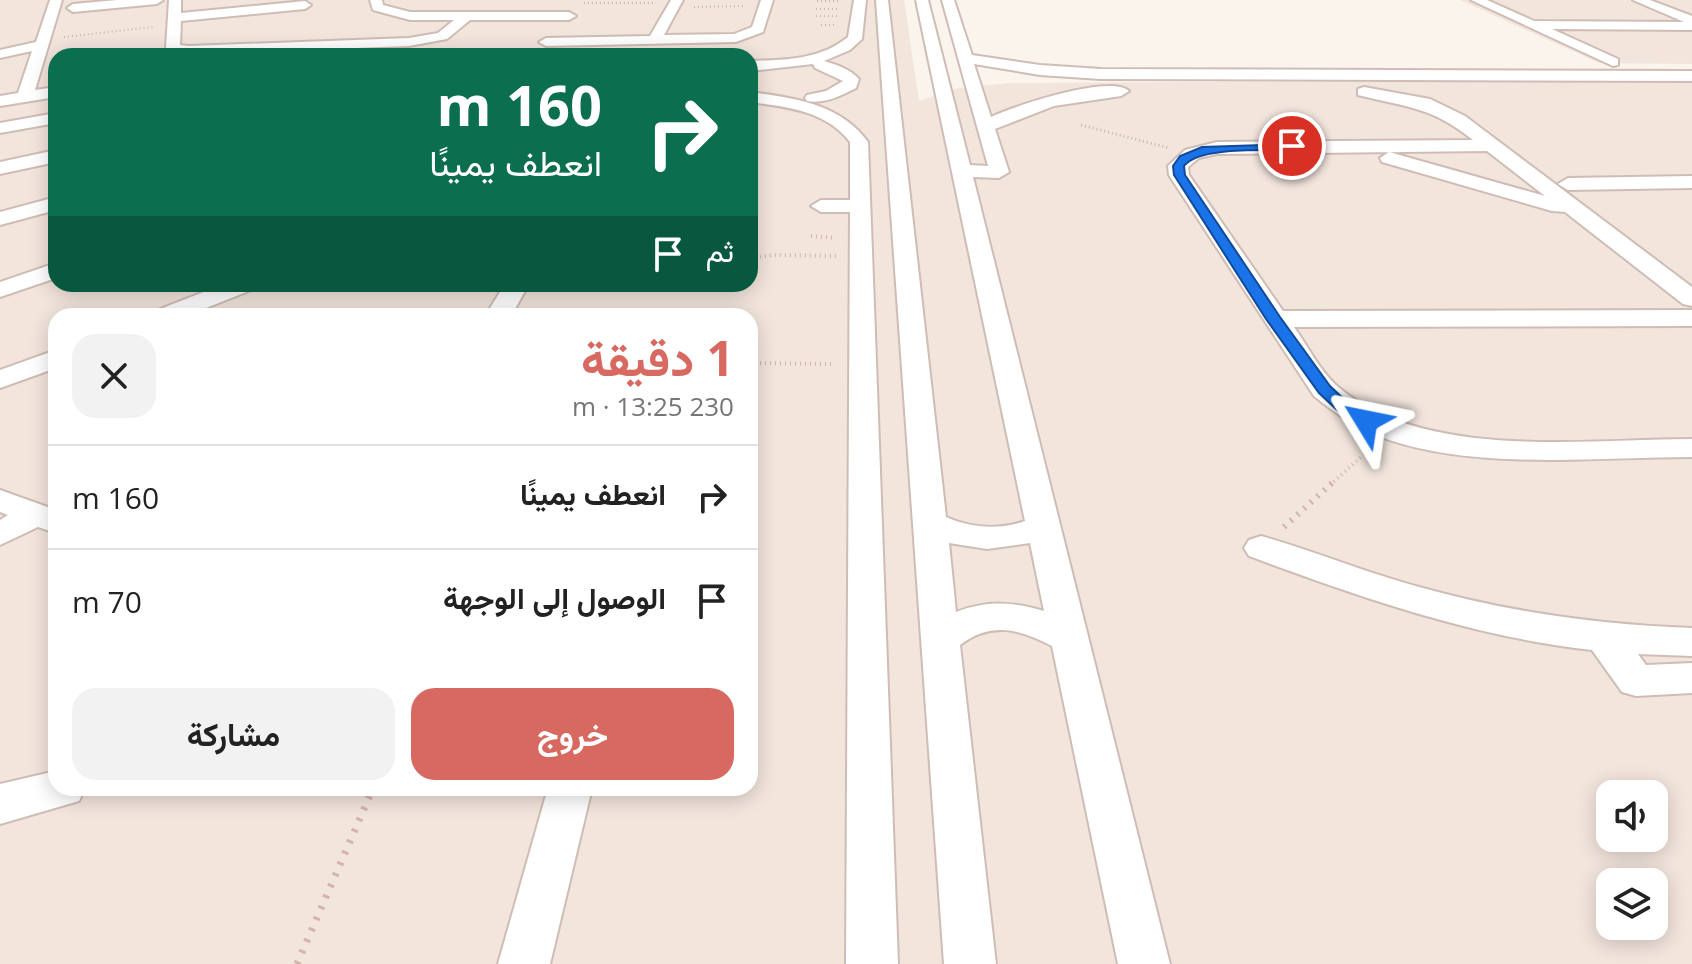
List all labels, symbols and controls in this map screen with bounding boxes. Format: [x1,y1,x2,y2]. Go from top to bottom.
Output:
text: 160 m [436,66,602,142]
icon: right [630,80,734,184]
pin [1258,112,1326,180]
icon: arrive [1270,124,1314,168]
text: انعطف يمينًا [429,138,602,187]
text: ثم [706,230,734,271]
icon: arrive [646,232,690,276]
text: 1 دقيقة [581,325,734,390]
button: close [72,334,156,418]
position arrow [1324,379,1408,463]
text: 230 m · 13:25 [572,388,734,424]
text: انعطف يمينًا [520,473,666,514]
icon: right [690,475,734,519]
text: 160 m [72,477,159,518]
text: الوصول إلى الوجهة [443,577,666,618]
icon: arrive [690,579,734,623]
text: 70 m [72,581,142,622]
button: مشاركة [72,688,395,780]
button: خروج [411,688,734,780]
map controls [1596,780,1668,940]
button: sound [1596,780,1668,852]
button: layers [1596,868,1668,940]

